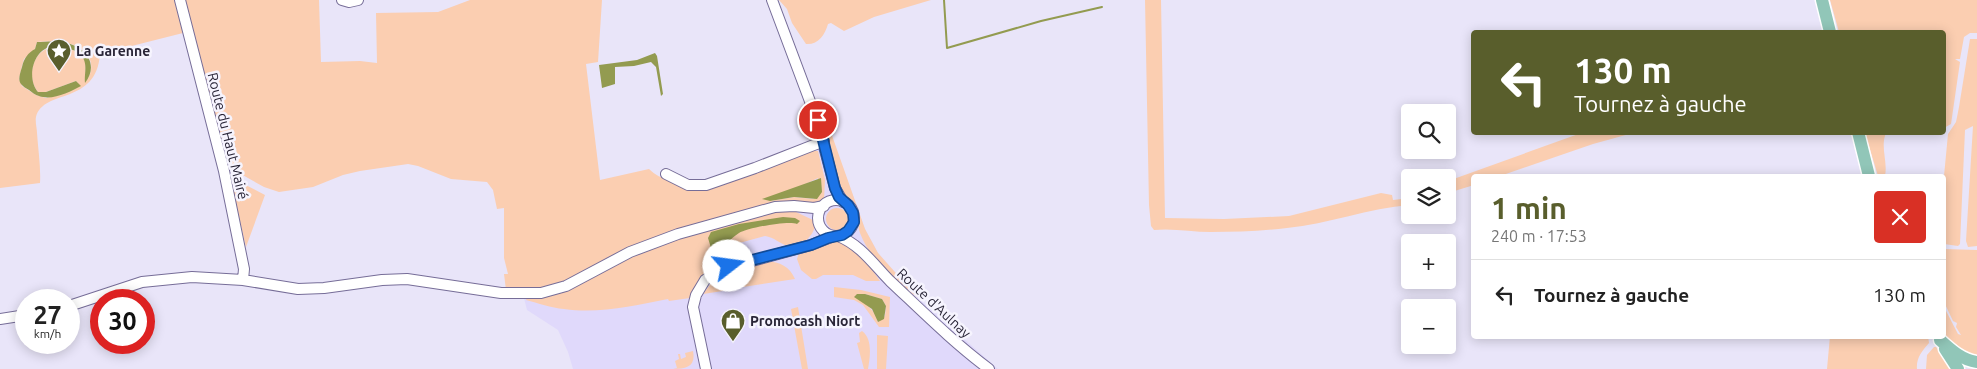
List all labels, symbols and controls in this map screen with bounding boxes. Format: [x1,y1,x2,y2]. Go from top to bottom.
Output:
place icon: La Garenne [46,38,72,72]
place label: La Garenne [76,43,150,59]
icon: left [1491,50,1556,115]
text: 130 m [1574,50,1672,90]
street label: Route du Haut Mairé [204,71,252,201]
text: Tournez à gauche [1574,91,1747,116]
pin [797,99,839,141]
map controls [1401,104,1456,354]
button: search [1401,104,1456,159]
icon: arrive [804,106,832,134]
button: layers [1401,169,1456,224]
text: 1 min [1491,191,1567,225]
button: close [1874,191,1926,243]
text: 240 m · 17:53 [1491,227,1587,245]
button: + [1401,234,1456,289]
position arrow [702,239,754,291]
street label: Route d'Aulnay [894,265,974,341]
icon: left [1491,281,1519,309]
text: Tournez à gauche [1534,284,1689,306]
text: 130 m [1873,284,1926,306]
speed limit sign: 30 [90,289,155,354]
button: − [1401,299,1456,354]
text: 27 [33,301,62,329]
shop icon: Promocash Niort [720,308,746,342]
place label: Promocash Niort [750,313,860,329]
text: km/h [34,327,61,340]

